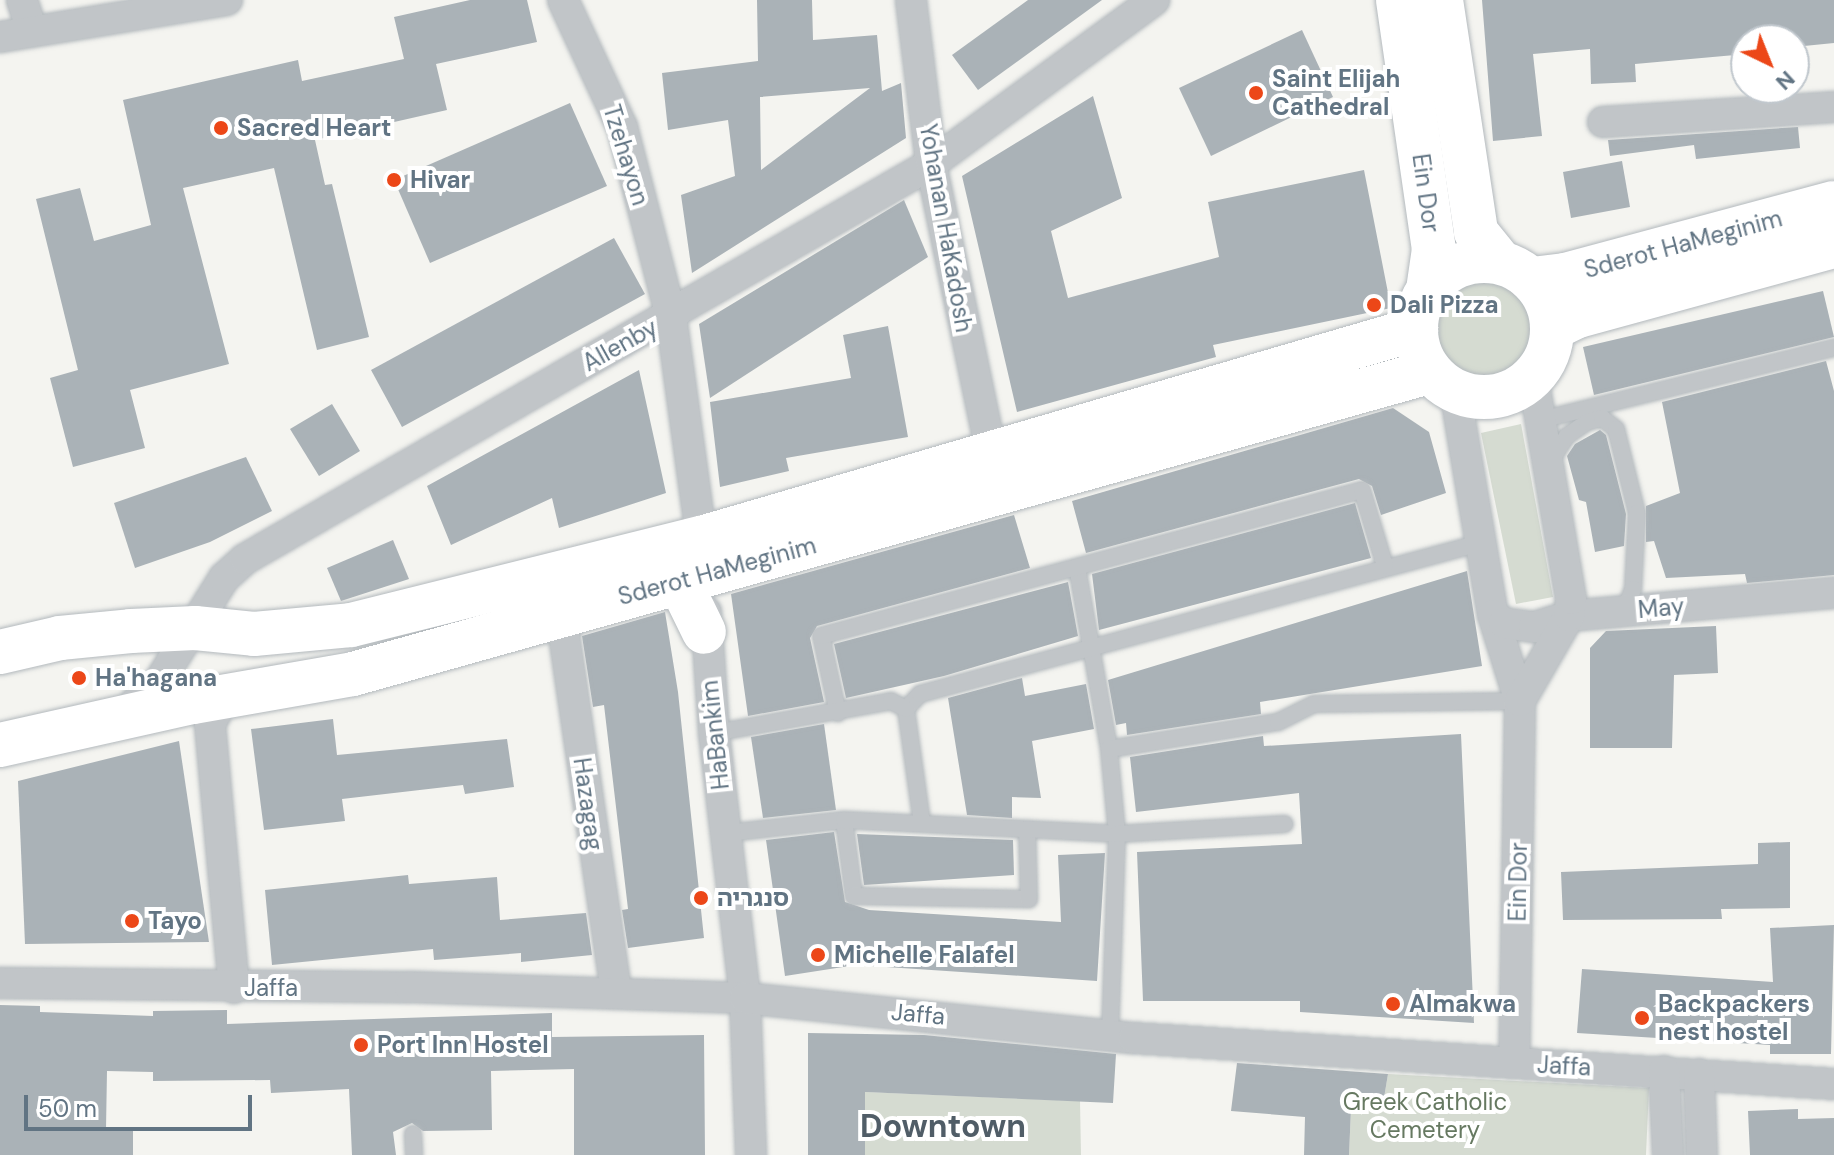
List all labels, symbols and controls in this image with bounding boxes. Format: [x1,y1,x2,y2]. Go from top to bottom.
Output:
north arrow [1730,24,1810,104]
text: N [1770,64,1801,97]
place label: Saint Elijah Cathedral [1272,65,1400,121]
marker: Saint Elijah Cathedral [1247,84,1265,102]
street label: Tzehayon [597,101,655,209]
place label: Sacred Heart [237,114,391,142]
marker: Sacred Heart [212,119,230,137]
street label: Yohanan HaKadosh [914,122,978,334]
street label: Ein Dor [1406,152,1446,234]
place label: Hivar [410,166,470,194]
marker: Hivar [385,171,403,189]
street label: Sderot HaMeginim [1581,204,1785,284]
place label: Dali Pizza [1390,291,1499,319]
marker: Dali Pizza [1365,296,1383,314]
street label: Allenby [577,313,663,377]
street label: Sderot HaMeginim [615,531,819,611]
street label: May [1637,592,1685,624]
place label: Ha'hagana [95,664,217,692]
marker: Ha'hagana [70,669,88,687]
street label: HaBankim [695,679,735,791]
street label: Hazagag [567,756,609,852]
street label: Ein Dor [1503,842,1533,922]
place label: סנגריה [717,884,789,912]
marker: סנגריה [692,889,710,907]
place label: Tayo [148,907,202,935]
marker: Tayo [123,912,141,930]
place label: Michelle Falafel [834,941,1015,969]
marker: Michelle Falafel [809,946,827,964]
street label: Jaffa [244,974,298,1002]
place label: Almakwa [1409,990,1516,1018]
place label: Backpackers nest hostel [1658,990,1810,1046]
marker: Almakwa [1384,995,1402,1013]
street label: Jaffa [890,997,946,1031]
marker: Backpackers nest hostel [1633,1009,1651,1027]
place label: Port Inn Hostel [377,1031,549,1059]
marker: Port Inn Hostel [352,1036,370,1054]
street label: Jaffa [1536,1050,1592,1082]
scale bar [28,1079,256,1129]
park label: Greek Catholic Cemetery [1343,1088,1507,1144]
text: 50 m [38,1093,97,1124]
district label: Downtown [860,1107,1026,1145]

